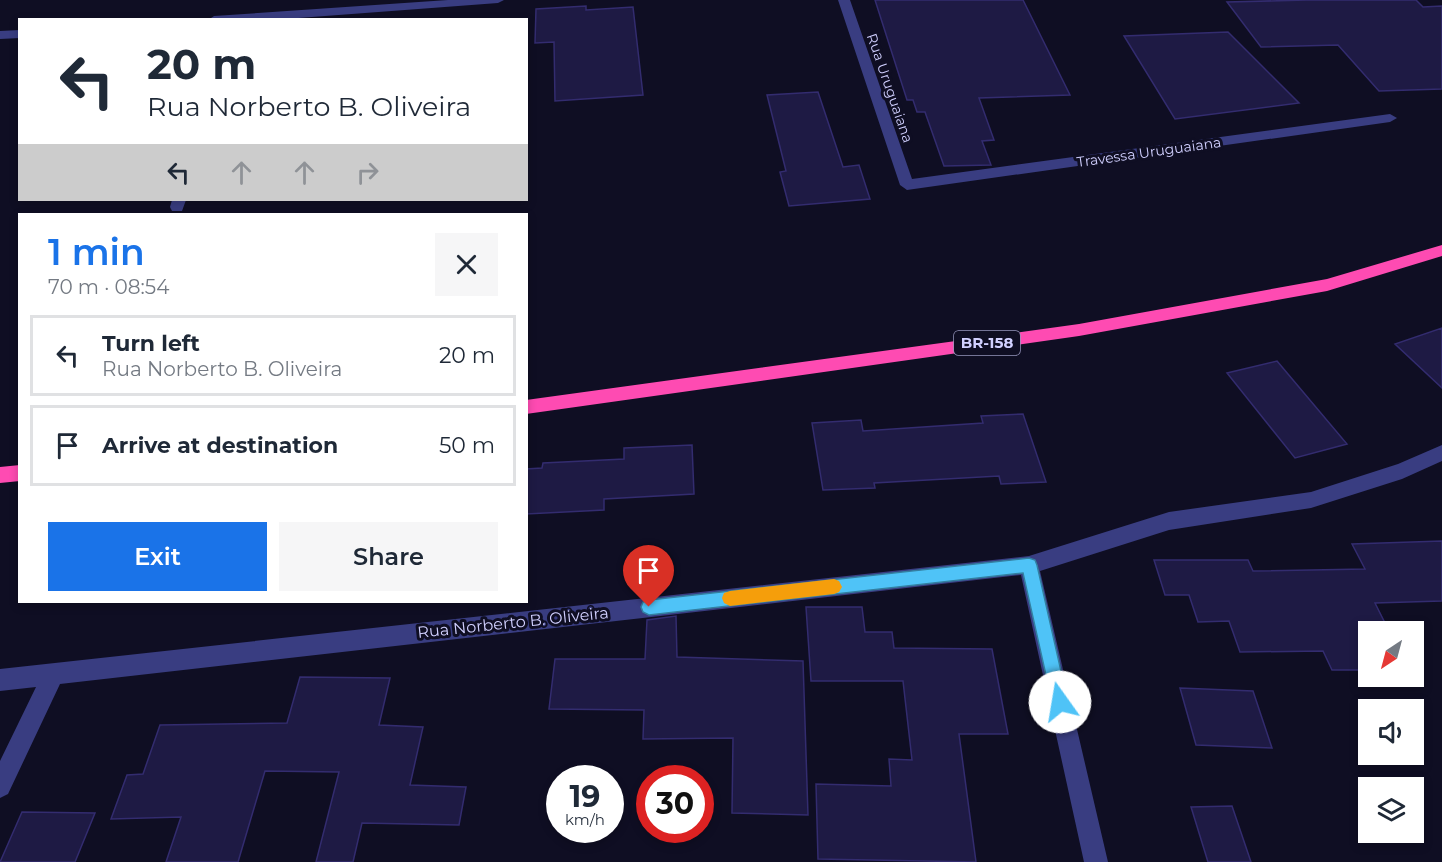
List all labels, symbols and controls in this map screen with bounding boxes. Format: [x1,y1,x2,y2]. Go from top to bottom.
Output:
street label: Rua Uruguaiana [863,31,917,145]
text: 20 m [147,38,256,90]
icon: left [48,42,126,120]
text: Rua Norberto B. Oliveira [147,90,471,123]
street label: Travessa Uruguaiana [1076,133,1222,171]
icon: left [162,156,195,189]
icon: ahead [225,156,258,189]
icon: ahead [288,156,321,189]
icon: right [351,156,384,189]
text: 1 min [48,230,145,274]
button: close [435,233,498,296]
text: 70 m · 08:54 [48,275,169,299]
text: Turn left [102,330,200,357]
road number: BR-158 [954,331,1020,355]
icon: left [51,339,84,372]
text: 20 m [439,342,495,369]
text: Rua Norberto B. Oliveira [102,357,342,381]
icon: arrive [51,429,84,462]
text: Arrive at destination [102,432,338,459]
text: 50 m [439,432,495,459]
button: Exit [48,522,267,591]
button: Share [279,522,498,591]
pin [623,545,674,607]
icon: arrive [632,554,665,587]
street label: Rua Norberto B. Oliveira [417,603,610,642]
north arrow [1358,621,1424,687]
map controls [1358,621,1424,843]
position arrow [1028,670,1092,734]
button: sound [1358,699,1424,765]
speed limit sign: 30 [636,765,714,843]
button: layers [1358,777,1424,843]
text: 19 [570,778,600,815]
text: km/h [565,810,605,829]

